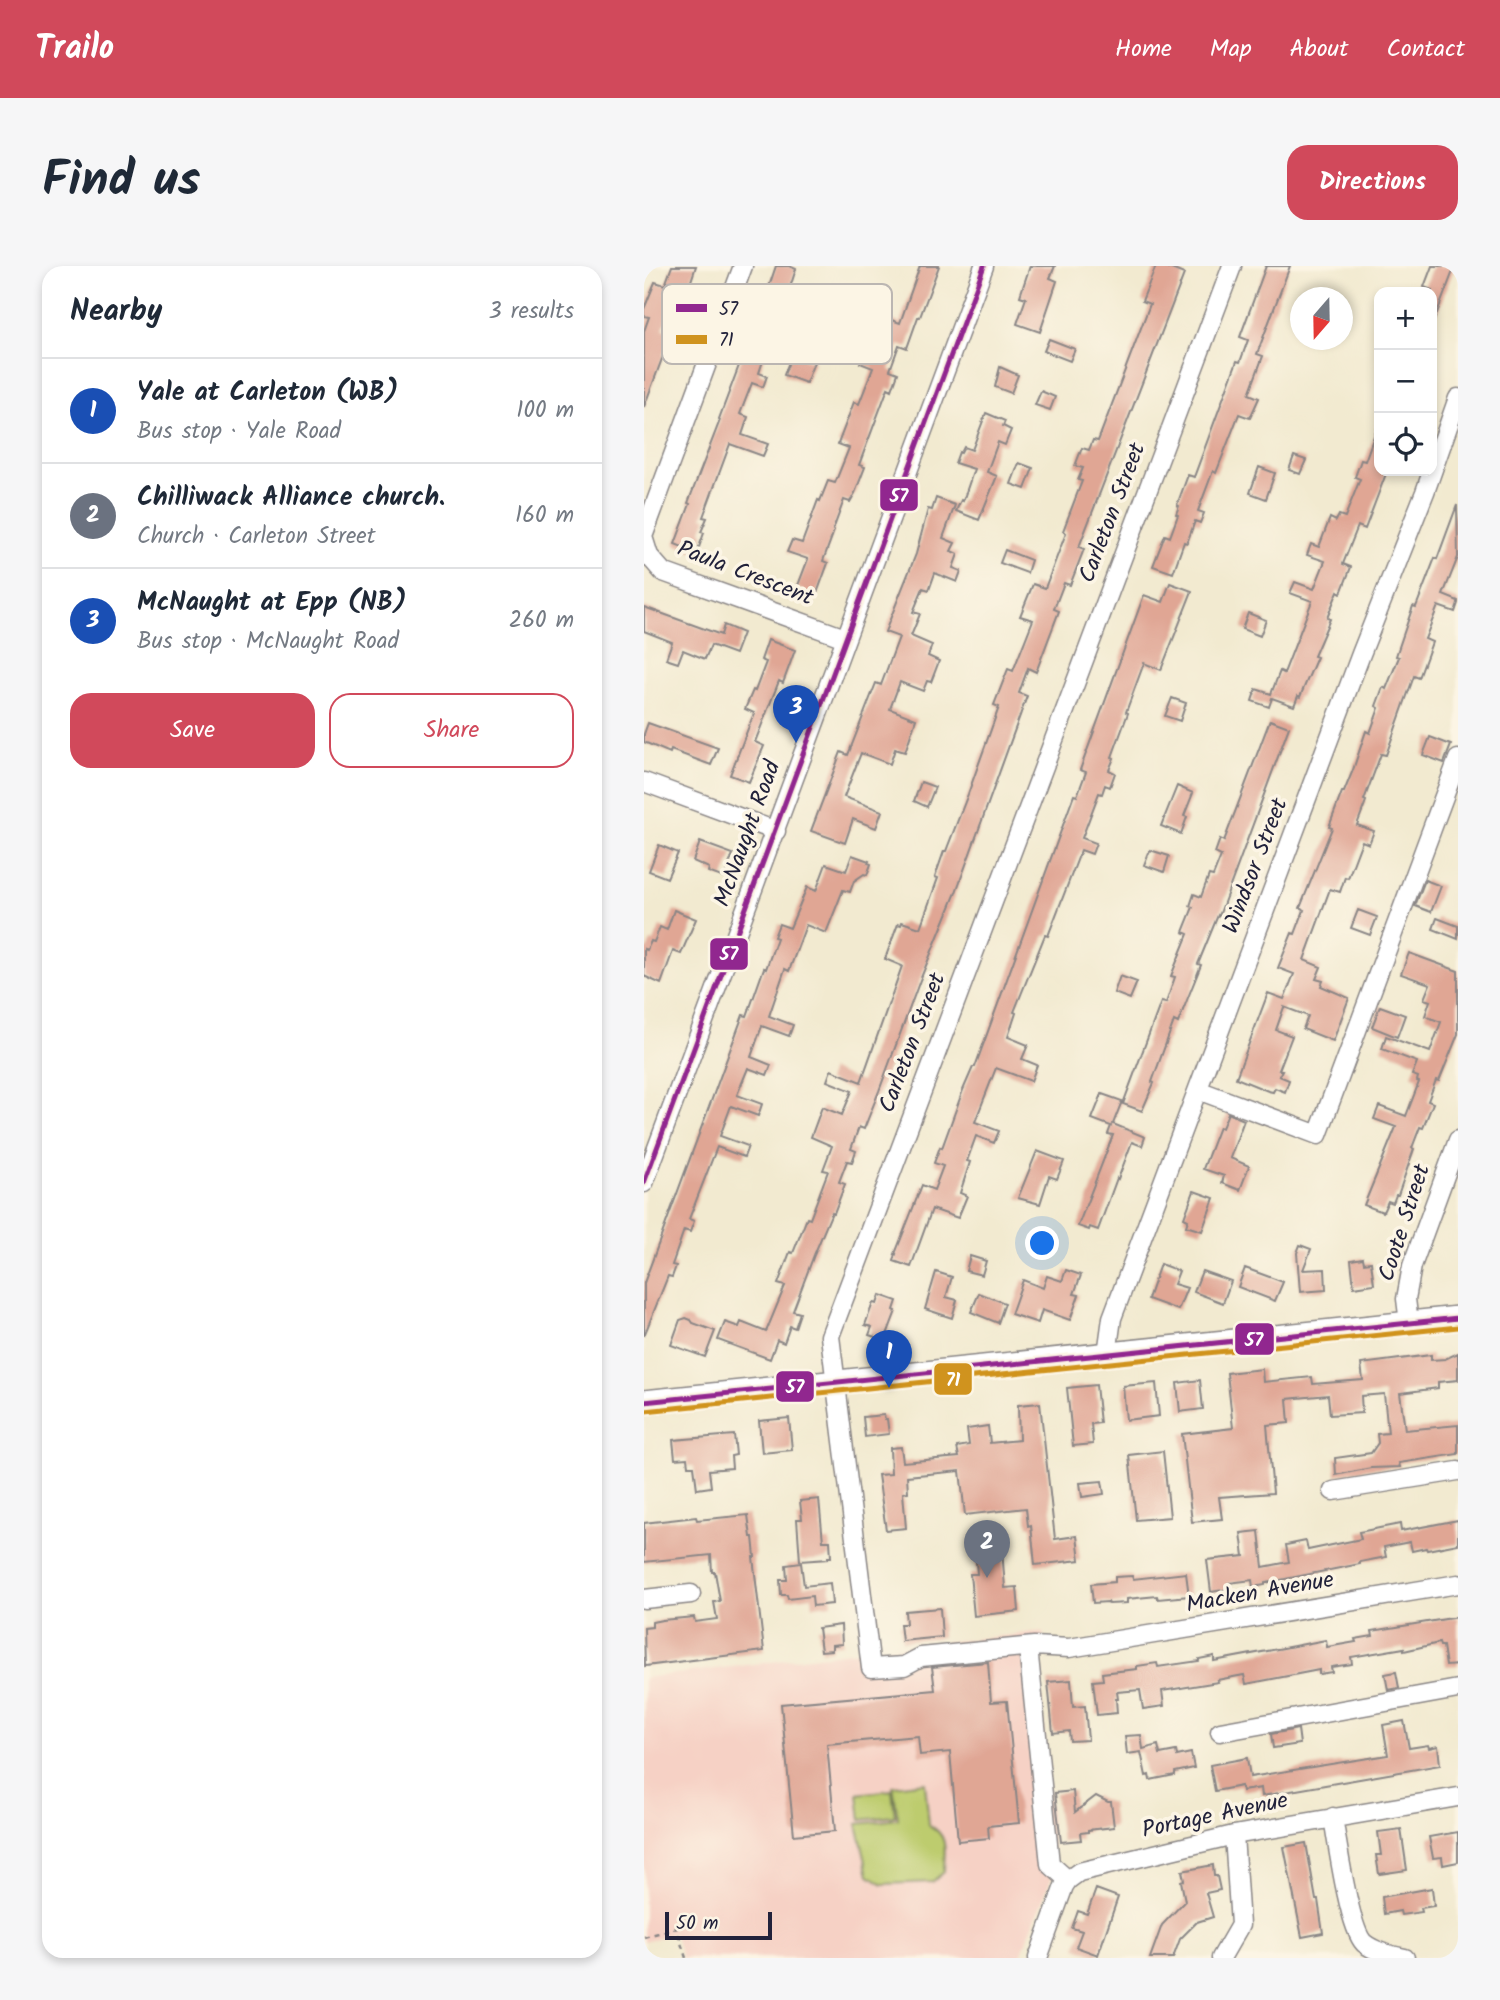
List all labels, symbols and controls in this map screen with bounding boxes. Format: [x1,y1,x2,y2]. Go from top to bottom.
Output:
text: Trailo [35,23,114,76]
text: Home [1115,30,1172,69]
text: Map [1210,30,1252,69]
text: About [1290,30,1348,69]
text: Contact [1386,30,1465,69]
text: Find us [42,143,200,221]
button: Directions [1287,145,1458,220]
legend [662,284,892,364]
north arrow [1290,287,1353,350]
map controls [1374,287,1437,476]
button: + [1374,287,1437,350]
text: Nearby [70,288,162,336]
text: 3 results [488,294,574,330]
text: 57 [719,295,739,325]
text: 71 [719,326,734,356]
button: − [1374,350,1437,413]
text: Yale at Carleton (WB) [137,372,399,414]
text: 1 [90,393,96,429]
text: 100 m [516,393,574,429]
button: locate [1374,413,1437,476]
text: Bus stop · Yale Road [137,414,341,450]
street label: Carleton Street [1070,437,1157,588]
text: Chilliwack Alliance church. [137,477,445,519]
line badge: 57 [879,478,919,512]
text: 57 [889,482,909,512]
text: 2 [86,498,100,534]
text: 160 m [515,498,574,534]
text: Church · Carleton Street [137,519,376,555]
street label: Paula Crescent [672,532,819,617]
text: McNaught at Epp (NB) [137,582,407,624]
text: 3 [87,603,99,639]
text: 260 m [509,603,574,639]
text: Bus stop · McNaught Road [137,624,399,660]
pin: 3 [773,685,819,743]
button: Save [70,693,315,768]
button: Share [329,693,574,768]
street label: McNaught Road [705,755,791,912]
street label: Windsor Street [1214,792,1299,939]
line badge: 57 [709,937,749,971]
text: 57 [719,940,739,970]
street label: Carleton Street [870,967,957,1118]
street label: Coote Street [1369,1159,1441,1286]
your location [1025,1226,1059,1260]
line badge: 57 [1234,1322,1275,1356]
text: 57 [1244,1326,1264,1356]
pin: 1 [866,1330,912,1388]
line badge: 71 [933,1362,973,1396]
text: 71 [946,1366,961,1396]
line badge: 57 [775,1370,815,1403]
text: 57 [785,1373,805,1403]
pin: 2 [964,1520,1010,1578]
street label: Macken Avenue [1183,1562,1337,1624]
street label: Portage Avenue [1139,1783,1291,1849]
scale bar [665,1909,772,1941]
text: 50 m [676,1909,718,1939]

